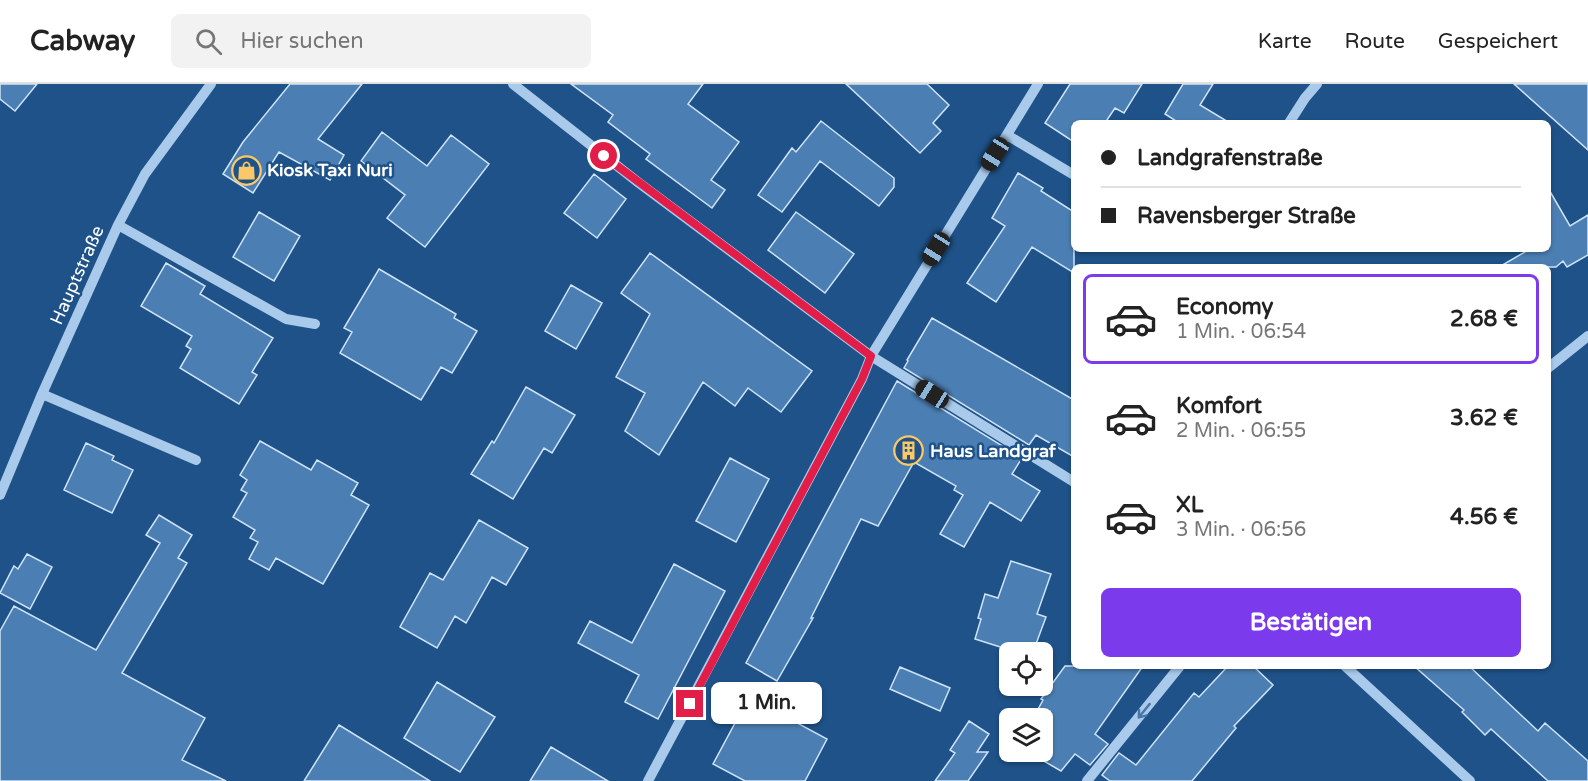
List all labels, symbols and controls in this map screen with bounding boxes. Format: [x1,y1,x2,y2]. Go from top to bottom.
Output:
search box [171,14,591,68]
text: Cabway [30,24,135,58]
icon: search [192,25,225,58]
text: Hier suchen [240,28,364,54]
text: Karte [1258,29,1312,54]
text: Route [1345,29,1405,54]
text: Gespeichert [1438,29,1558,54]
car [978,134,1012,174]
route start [590,142,617,169]
text: Landgrafenstraße [1137,145,1323,171]
shop icon: Kiosk Taxi Nuri [230,154,262,186]
place label: Kiosk Taxi Nuri [267,159,393,181]
text: Ravensberger Straße [1137,203,1356,229]
street label: Hauptstraße [45,222,109,328]
car [919,229,953,269]
icon: car [1104,292,1158,346]
text: Economy [1176,294,1273,320]
text: 2.68 € [1450,306,1518,332]
text: 1 Min. · 06:54 [1176,320,1306,344]
car [912,377,952,411]
icon: car [1104,391,1158,445]
text: Komfort [1176,393,1262,419]
text: 3.62 € [1450,405,1518,431]
text: 2 Min. · 06:55 [1176,419,1306,443]
building icon: Haus Landgraf [893,435,925,467]
place label: Haus Landgraf [930,440,1057,462]
icon: car [1104,490,1158,544]
text: XL [1176,492,1203,518]
text: 4.56 € [1450,504,1518,530]
text: 3 Min. · 06:56 [1176,518,1306,542]
button: Bestätigen [1101,588,1521,657]
map controls [999,642,1053,762]
button: locate [999,642,1053,696]
callout: 1 Min. [711,683,822,725]
route end [676,690,703,717]
text: 1 Min. [737,691,796,715]
one-way arrow [1137,703,1150,719]
button: layers [999,708,1053,762]

